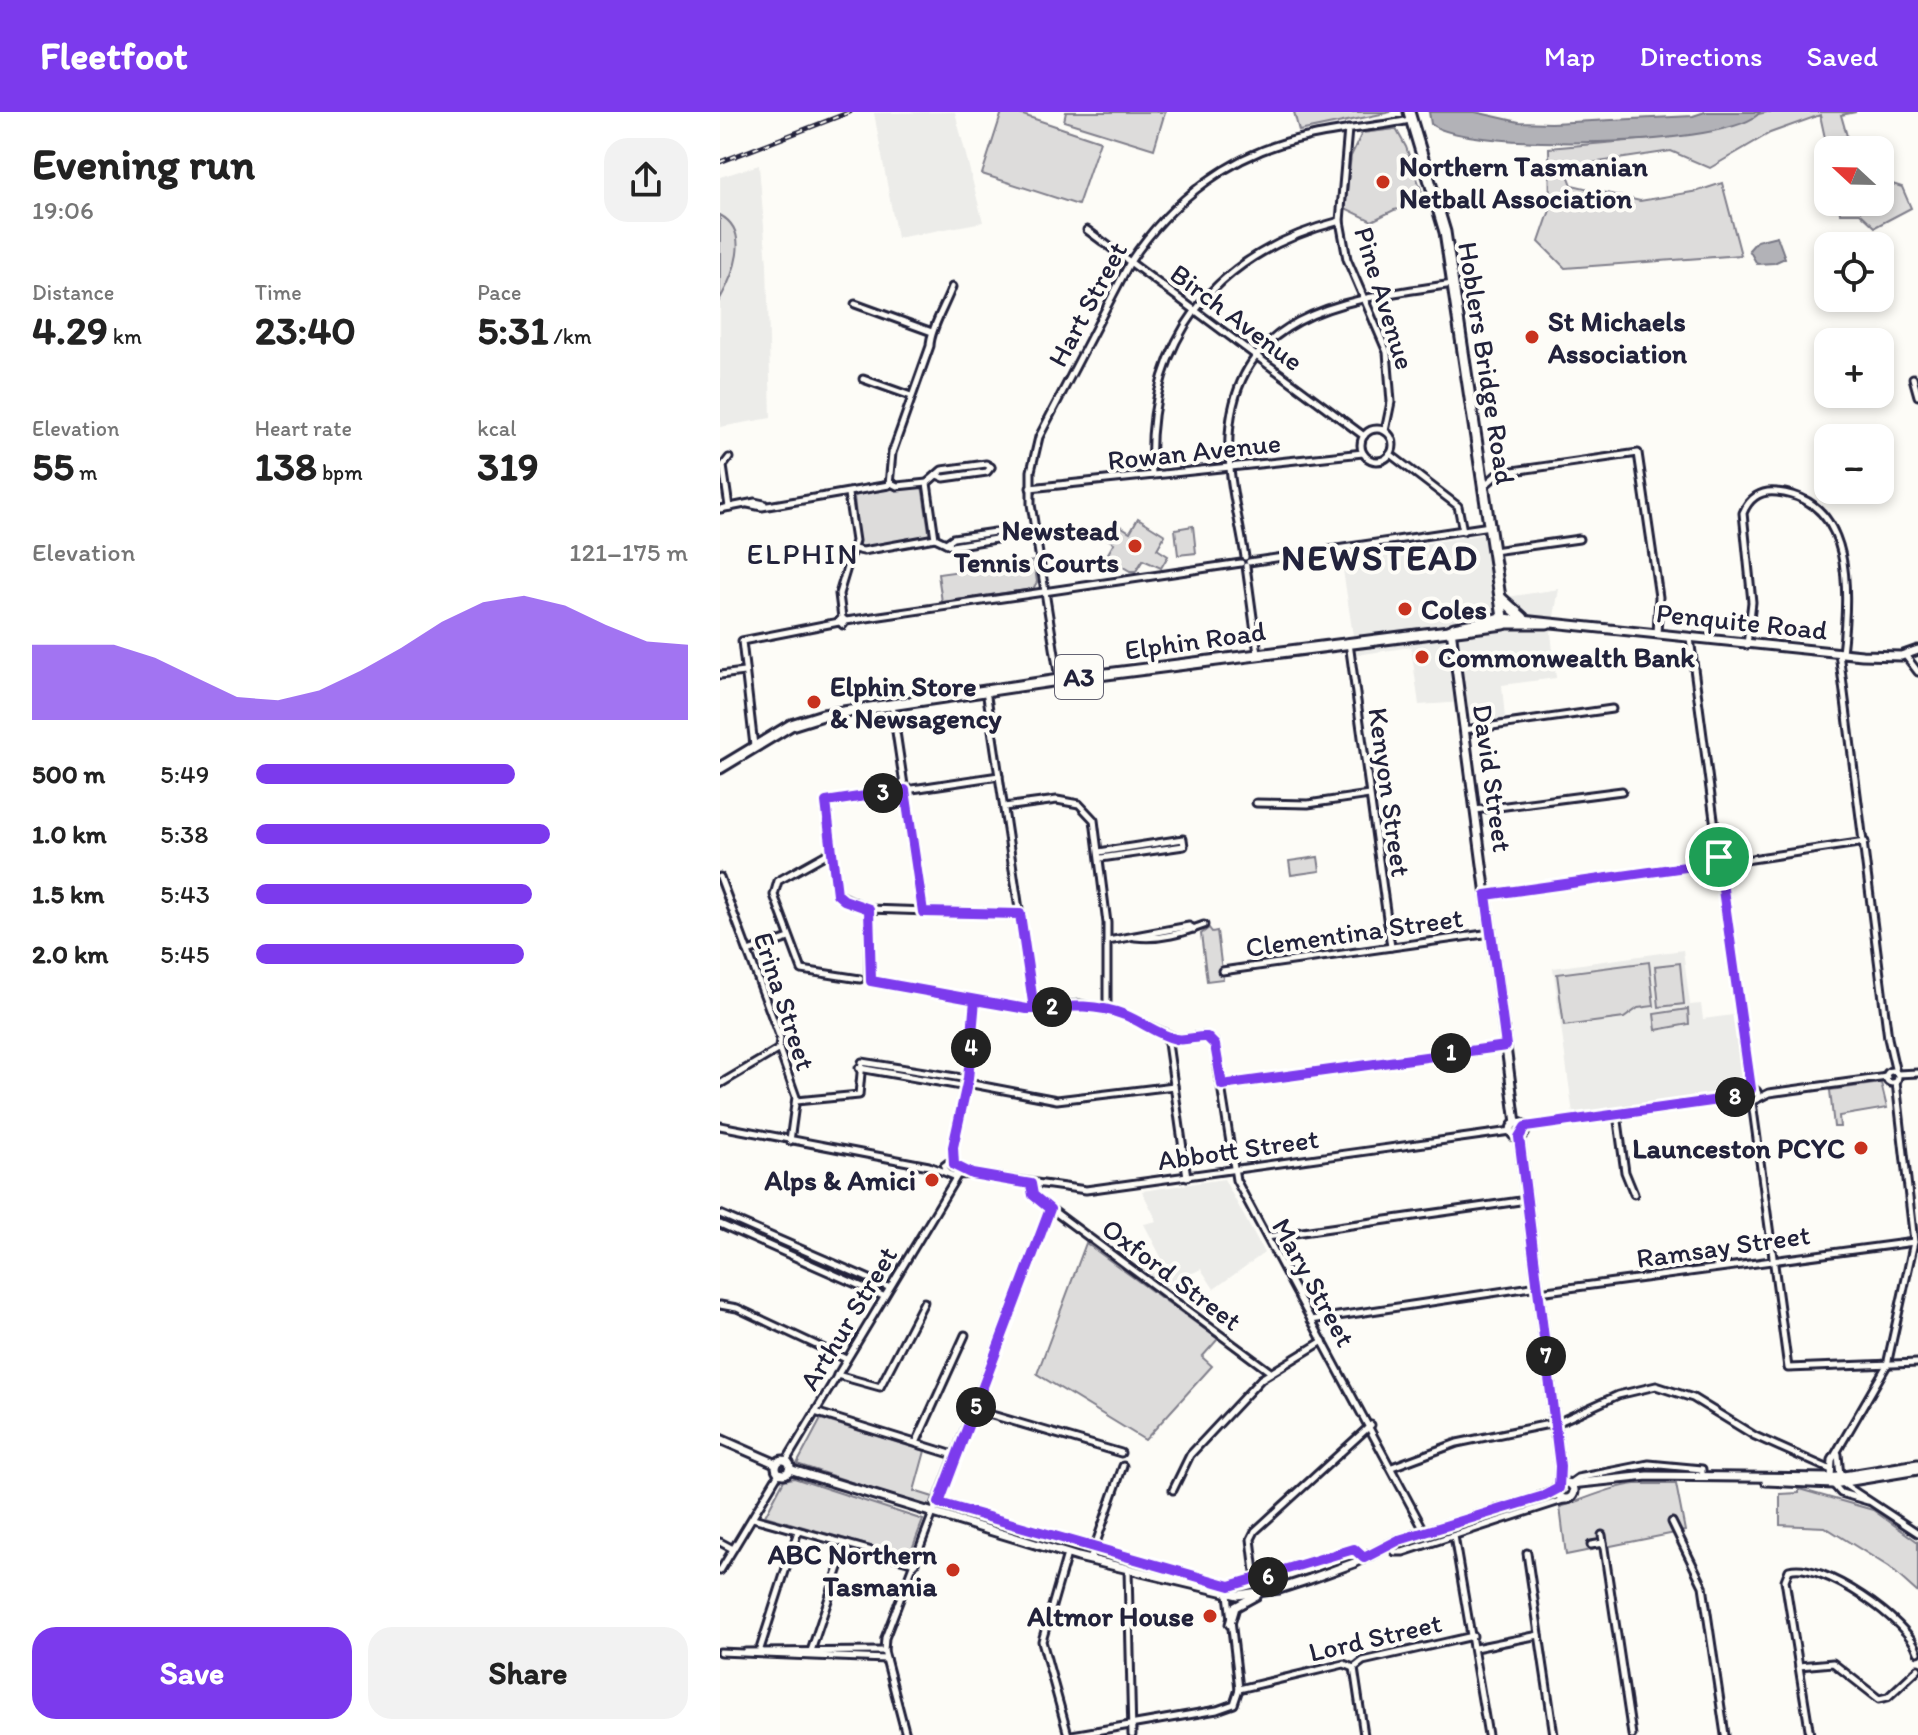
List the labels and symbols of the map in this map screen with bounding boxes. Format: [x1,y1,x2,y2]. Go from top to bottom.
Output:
north arrow [1814,136,1894,216]
place label: Northern Tasmanian Netball Association [1399,149,1648,215]
marker: Northern Tasmanian Netball Association [1374,173,1392,191]
street label: Pine Avenue [1347,222,1423,374]
street label: Hart Street [1040,236,1134,372]
street label: Hoblers Bridge Road [1451,239,1523,487]
street label: Birch Avenue [1164,256,1310,378]
place label: St Michaels Association [1547,304,1687,370]
marker: St Michaels Association [1523,328,1541,346]
street label: Rowan Avenue [1106,425,1282,477]
place label: Newstead Tennis Courts [953,513,1120,579]
district label: ELPHIN [746,535,860,572]
district label: NEWSTEAD [1281,536,1479,579]
marker: Newstead Tennis Courts [1126,537,1144,555]
place label: Coles [1421,592,1487,626]
street label: Penquite Road [1655,595,1830,647]
marker: Coles [1396,600,1414,618]
street label: Elphin Road [1122,613,1268,667]
place label: Commonwealth Bank [1438,640,1695,674]
marker: Commonwealth Bank [1413,648,1431,666]
road number: A3 [1055,655,1103,699]
place label: Elphin Store & Newsagency [830,669,1002,735]
marker: Elphin Store & Newsagency [805,693,823,711]
street label: David Street [1466,702,1520,854]
street label: Kenyon Street [1361,705,1419,879]
pin: 3 [863,773,903,813]
pin [1685,823,1753,891]
street label: Clementina Street [1243,900,1465,964]
street label: Erina Street [747,928,823,1074]
pin: 2 [1032,987,1072,1027]
pin: 4 [951,1028,991,1068]
pin: 1 [1431,1033,1471,1073]
pin: 8 [1715,1077,1755,1117]
street label: Abbott Street [1155,1121,1321,1177]
place label: Launceston PCYC [1632,1131,1845,1165]
marker: Launceston PCYC [1852,1139,1870,1157]
place label: Alps & Amici [764,1163,916,1197]
marker: Alps & Amici [923,1171,941,1189]
street label: Oxford Street [1095,1210,1249,1338]
street label: Mary Street [1265,1212,1363,1352]
street label: Ramsay Street [1634,1217,1812,1275]
street label: Arthur Street [792,1240,904,1396]
pin: 7 [1526,1336,1566,1376]
pin: 5 [956,1387,996,1427]
place label: ABC Northern Tasmania [767,1537,937,1603]
pin: 6 [1248,1557,1288,1597]
marker: ABC Northern Tasmania [944,1561,962,1579]
place label: Altmor House [1026,1599,1194,1633]
street label: Lord Street [1305,1605,1445,1669]
marker: Altmor House [1201,1607,1219,1625]

